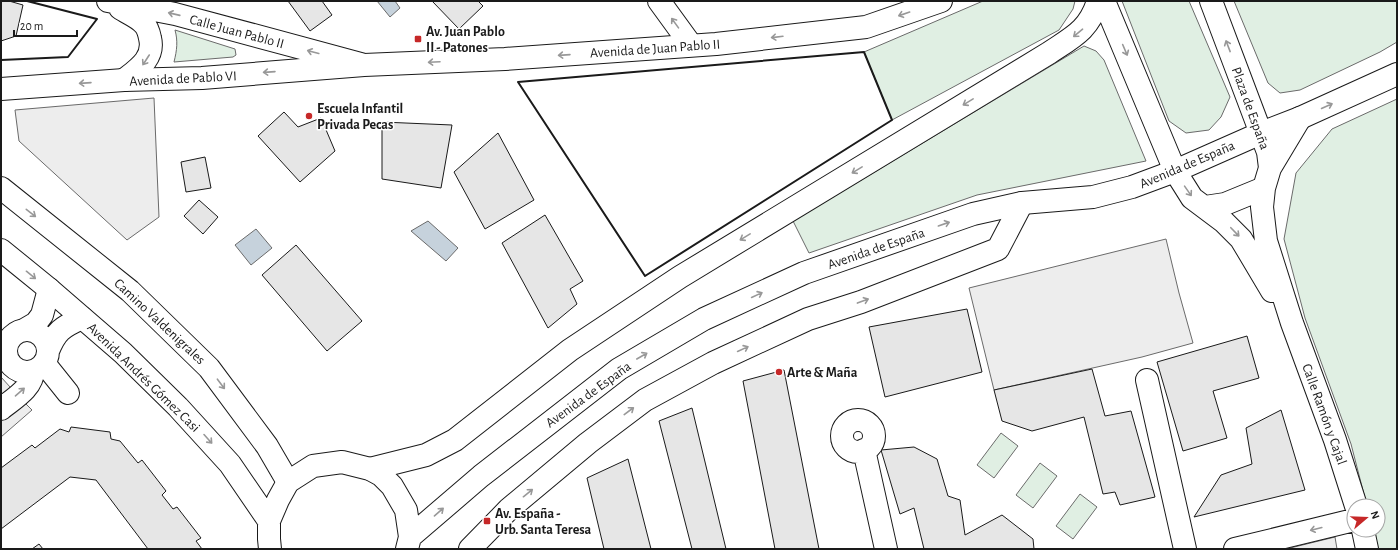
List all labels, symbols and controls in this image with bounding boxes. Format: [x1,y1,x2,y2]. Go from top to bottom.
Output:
one-way arrow [168,10,181,18]
one-way arrow [898,11,911,18]
scale bar [14,12,77,38]
street label: Calle Juan Pablo II [188,13,286,51]
one-way arrow [671,18,679,29]
text: 20 m [20,20,43,32]
place label: Av. Juan Pablo II - Patones [426,25,505,55]
one-way arrow [1072,29,1083,37]
marker: Av. Juan Pablo II - Patones [413,34,423,44]
one-way arrow [771,34,784,41]
street label: Avenida de Juan Pablo II [589,37,721,61]
one-way arrow [1224,40,1232,52]
one-way arrow [1121,43,1129,55]
one-way arrow [307,47,320,55]
one-way arrow [558,51,571,58]
one-way arrow [142,54,150,65]
one-way arrow [428,58,441,66]
street label: Plaza de España [1229,65,1272,152]
street label: Avenida de Pablo VI [129,69,237,89]
one-way arrow [263,69,276,76]
one-way arrow [79,80,92,87]
one-way arrow [962,99,974,107]
place label: Escuela Infantil Privada Pecas [317,102,403,132]
one-way arrow [1321,102,1333,109]
marker: Escuela Infantil Privada Pecas [304,111,314,121]
street label: Avenida de España [1138,138,1237,191]
one-way arrow [851,166,863,174]
one-way arrow [1184,186,1192,197]
one-way arrow [26,208,37,217]
one-way arrow [937,220,949,228]
street label: Avenida de España [826,226,927,272]
one-way arrow [1230,227,1240,237]
one-way arrow [740,233,751,241]
one-way arrow [26,270,37,279]
street label: Camino Valdenigrales [111,276,208,367]
one-way arrow [750,291,762,298]
one-way arrow [857,296,869,304]
street label: Avenida Andrés Gómez Casi [84,320,202,435]
one-way arrow [737,345,749,352]
one-way arrow [636,351,648,359]
street label: Avenida de España [543,359,634,430]
street label: Calle Ramón y Cajal [1299,362,1349,467]
place label: Arte & Maña [787,366,858,380]
marker: Arte & Maña [774,367,784,377]
one-way arrow [217,378,225,389]
one-way arrow [15,388,25,397]
one-way arrow [624,407,635,416]
one-way arrow [204,434,213,445]
one-way arrow [523,489,534,498]
north arrow [1346,498,1386,538]
one-way arrow [434,507,444,516]
place label: Av. España - Urb. Santa Teresa [495,507,592,537]
text: N [1369,509,1381,520]
marker: Av. España - Urb. Santa Teresa [482,516,492,526]
one-way arrow [1310,526,1323,533]

